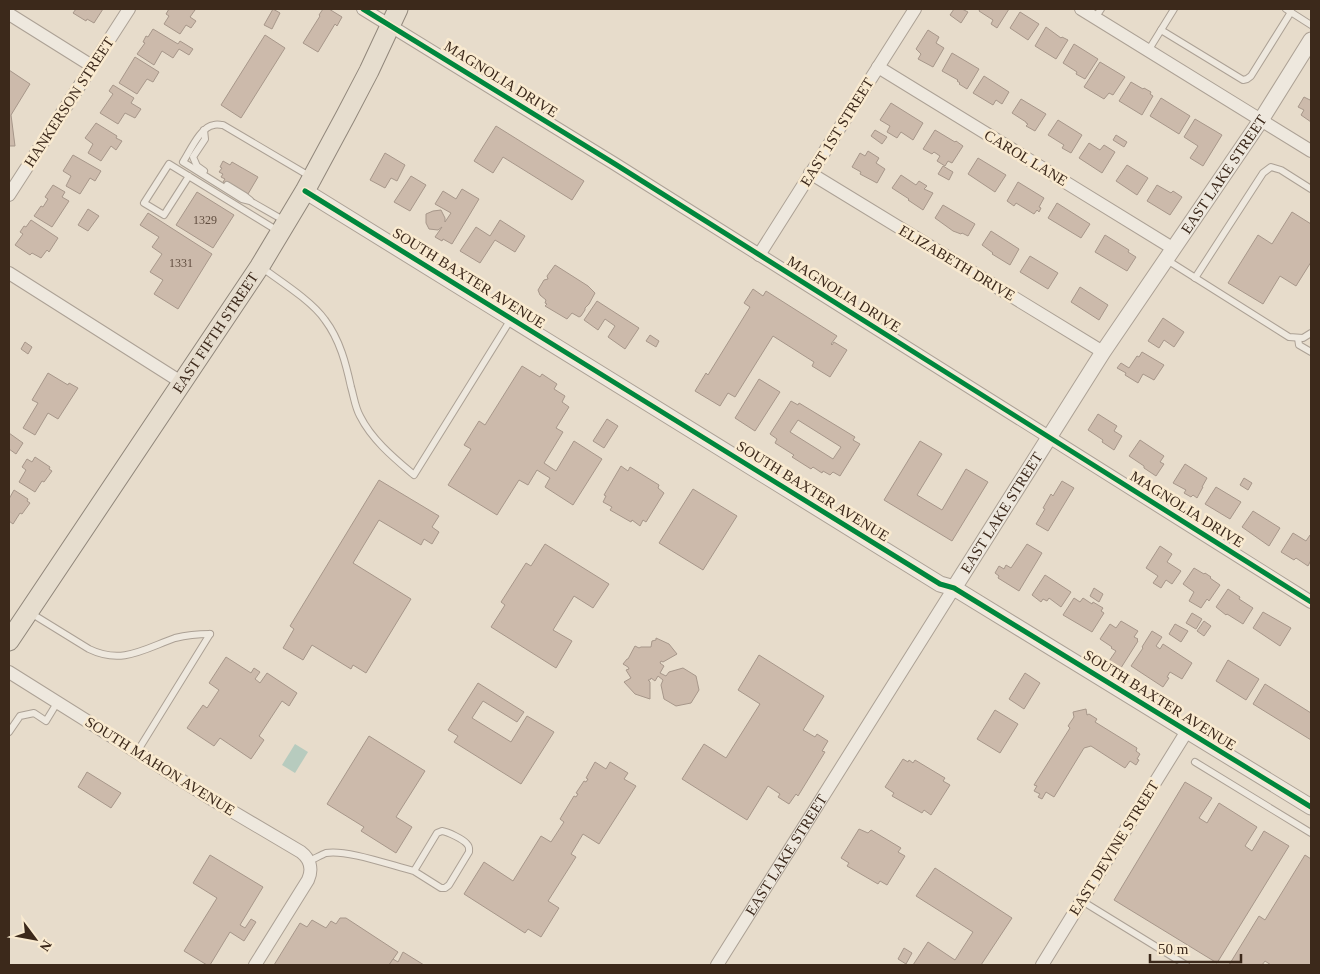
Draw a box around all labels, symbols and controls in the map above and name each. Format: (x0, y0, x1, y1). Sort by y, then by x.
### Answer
street label: HANKERSON STREET (21, 34, 117, 170)
street label: MAGNOLIA DRIVE (441, 38, 561, 120)
street label: EAST 1ST STREET (797, 75, 877, 189)
street label: EAST LAKE STREET (1178, 112, 1270, 237)
street label: CAROL LANE (982, 127, 1070, 189)
house number: 1329 (193, 213, 217, 227)
street label: ELIZABETH DRIVE (896, 222, 1018, 304)
street label: SOUTH BAXTER AVENUE (390, 224, 548, 332)
street label: MAGNOLIA DRIVE (784, 253, 904, 335)
house number: 1331 (169, 256, 193, 270)
street label: EAST FIFTH STREET (169, 269, 261, 396)
street label: SOUTH BAXTER AVENUE (734, 437, 892, 545)
street label: EAST LAKE STREET (957, 449, 1046, 576)
street label: MAGNOLIA DRIVE (1127, 468, 1247, 550)
street label: SOUTH BAXTER AVENUE (1081, 646, 1239, 754)
street label: SOUTH MAHON AVENUE (82, 713, 238, 819)
street label: EAST DEVINE STREET (1066, 778, 1162, 918)
street label: EAST LAKE STREET (742, 791, 830, 918)
north arrow (10, 914, 60, 964)
scale bar (1150, 932, 1241, 964)
text: N (37, 937, 55, 954)
text: 50 m (1158, 941, 1189, 957)

